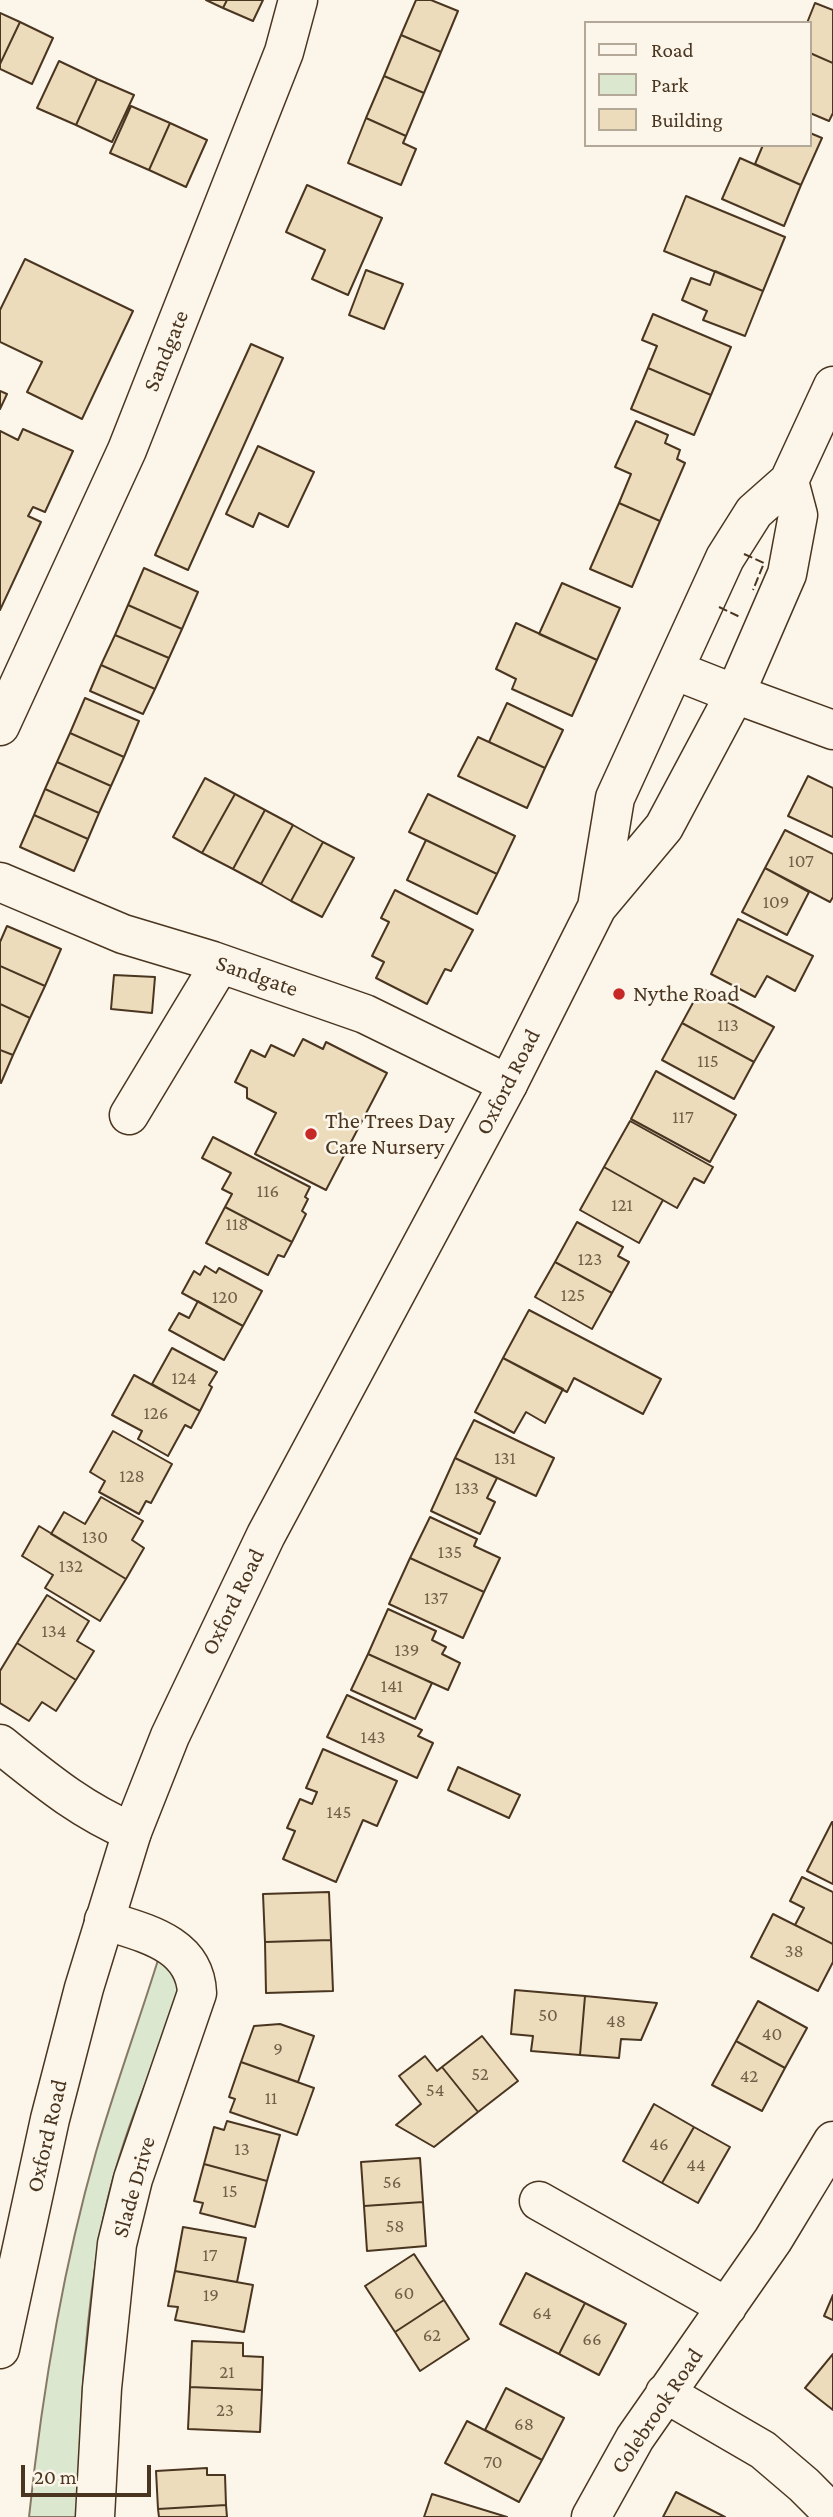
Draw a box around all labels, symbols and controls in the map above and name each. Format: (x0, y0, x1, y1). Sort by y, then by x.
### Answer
legend (584, 21, 812, 147)
text: Road (651, 38, 694, 62)
text: Park (651, 73, 688, 97)
text: Building (651, 108, 723, 132)
street label: Sandgate (137, 306, 195, 396)
house number: 107 (788, 850, 814, 872)
house number: 109 (763, 891, 789, 913)
street label: Sandgate (212, 949, 302, 1003)
place label: Nythe Road (633, 980, 740, 1008)
marker: Nythe Road (611, 986, 627, 1002)
house number: 113 (717, 1014, 739, 1036)
street label: Oxford Road (470, 1025, 546, 1139)
house number: 115 (697, 1050, 719, 1072)
house number: 117 (672, 1106, 694, 1128)
place label: The Trees Day Care Nursery (325, 1107, 454, 1161)
marker: The Trees Day Care Nursery (303, 1126, 319, 1142)
house number: 116 (257, 1180, 279, 1202)
house number: 121 (611, 1194, 633, 1216)
house number: 118 (226, 1213, 248, 1235)
house number: 123 (578, 1248, 602, 1270)
house number: 125 (561, 1284, 585, 1306)
house number: 120 (212, 1286, 238, 1308)
house number: 124 (171, 1367, 197, 1389)
house number: 126 (143, 1402, 169, 1424)
house number: 131 (494, 1447, 516, 1469)
house number: 128 (119, 1465, 145, 1487)
house number: 133 (455, 1477, 479, 1499)
house number: 130 (82, 1526, 108, 1548)
house number: 135 (438, 1541, 462, 1563)
street label: Oxford Road (195, 1544, 271, 1660)
house number: 132 (59, 1555, 83, 1577)
house number: 137 (424, 1587, 448, 1609)
house number: 134 (41, 1620, 67, 1642)
house number: 139 (395, 1639, 419, 1661)
house number: 141 (381, 1675, 403, 1697)
house number: 143 (361, 1726, 385, 1748)
house number: 145 (327, 1801, 351, 1823)
house number: 38 (784, 1940, 804, 1962)
house number: 50 (538, 2004, 558, 2026)
house number: 48 (606, 2010, 626, 2032)
house number: 40 (762, 2023, 782, 2045)
house number: 9 (273, 2038, 283, 2060)
house number: 52 (471, 2063, 489, 2085)
house number: 42 (740, 2065, 758, 2087)
street label: Oxford Road (21, 2077, 73, 2195)
house number: 54 (426, 2079, 444, 2101)
house number: 11 (265, 2087, 277, 2109)
street label: Slade Drive (106, 2133, 162, 2241)
house number: 46 (649, 2133, 669, 2155)
house number: 13 (234, 2138, 250, 2160)
house number: 44 (686, 2154, 706, 2176)
house number: 56 (383, 2171, 401, 2193)
house number: 15 (222, 2180, 238, 2202)
house number: 58 (385, 2215, 405, 2237)
house number: 17 (202, 2244, 218, 2266)
house number: 60 (394, 2282, 414, 2304)
house number: 19 (203, 2284, 219, 2306)
house number: 64 (532, 2302, 552, 2324)
house number: 62 (423, 2324, 441, 2346)
house number: 66 (582, 2328, 602, 2350)
street label: Colebrook Road (605, 2343, 709, 2479)
house number: 21 (219, 2361, 235, 2383)
house number: 23 (216, 2399, 234, 2421)
house number: 68 (514, 2413, 534, 2435)
scale bar (24, 2450, 154, 2494)
house number: 70 (483, 2451, 503, 2473)
text: 20 m (34, 2465, 77, 2489)

